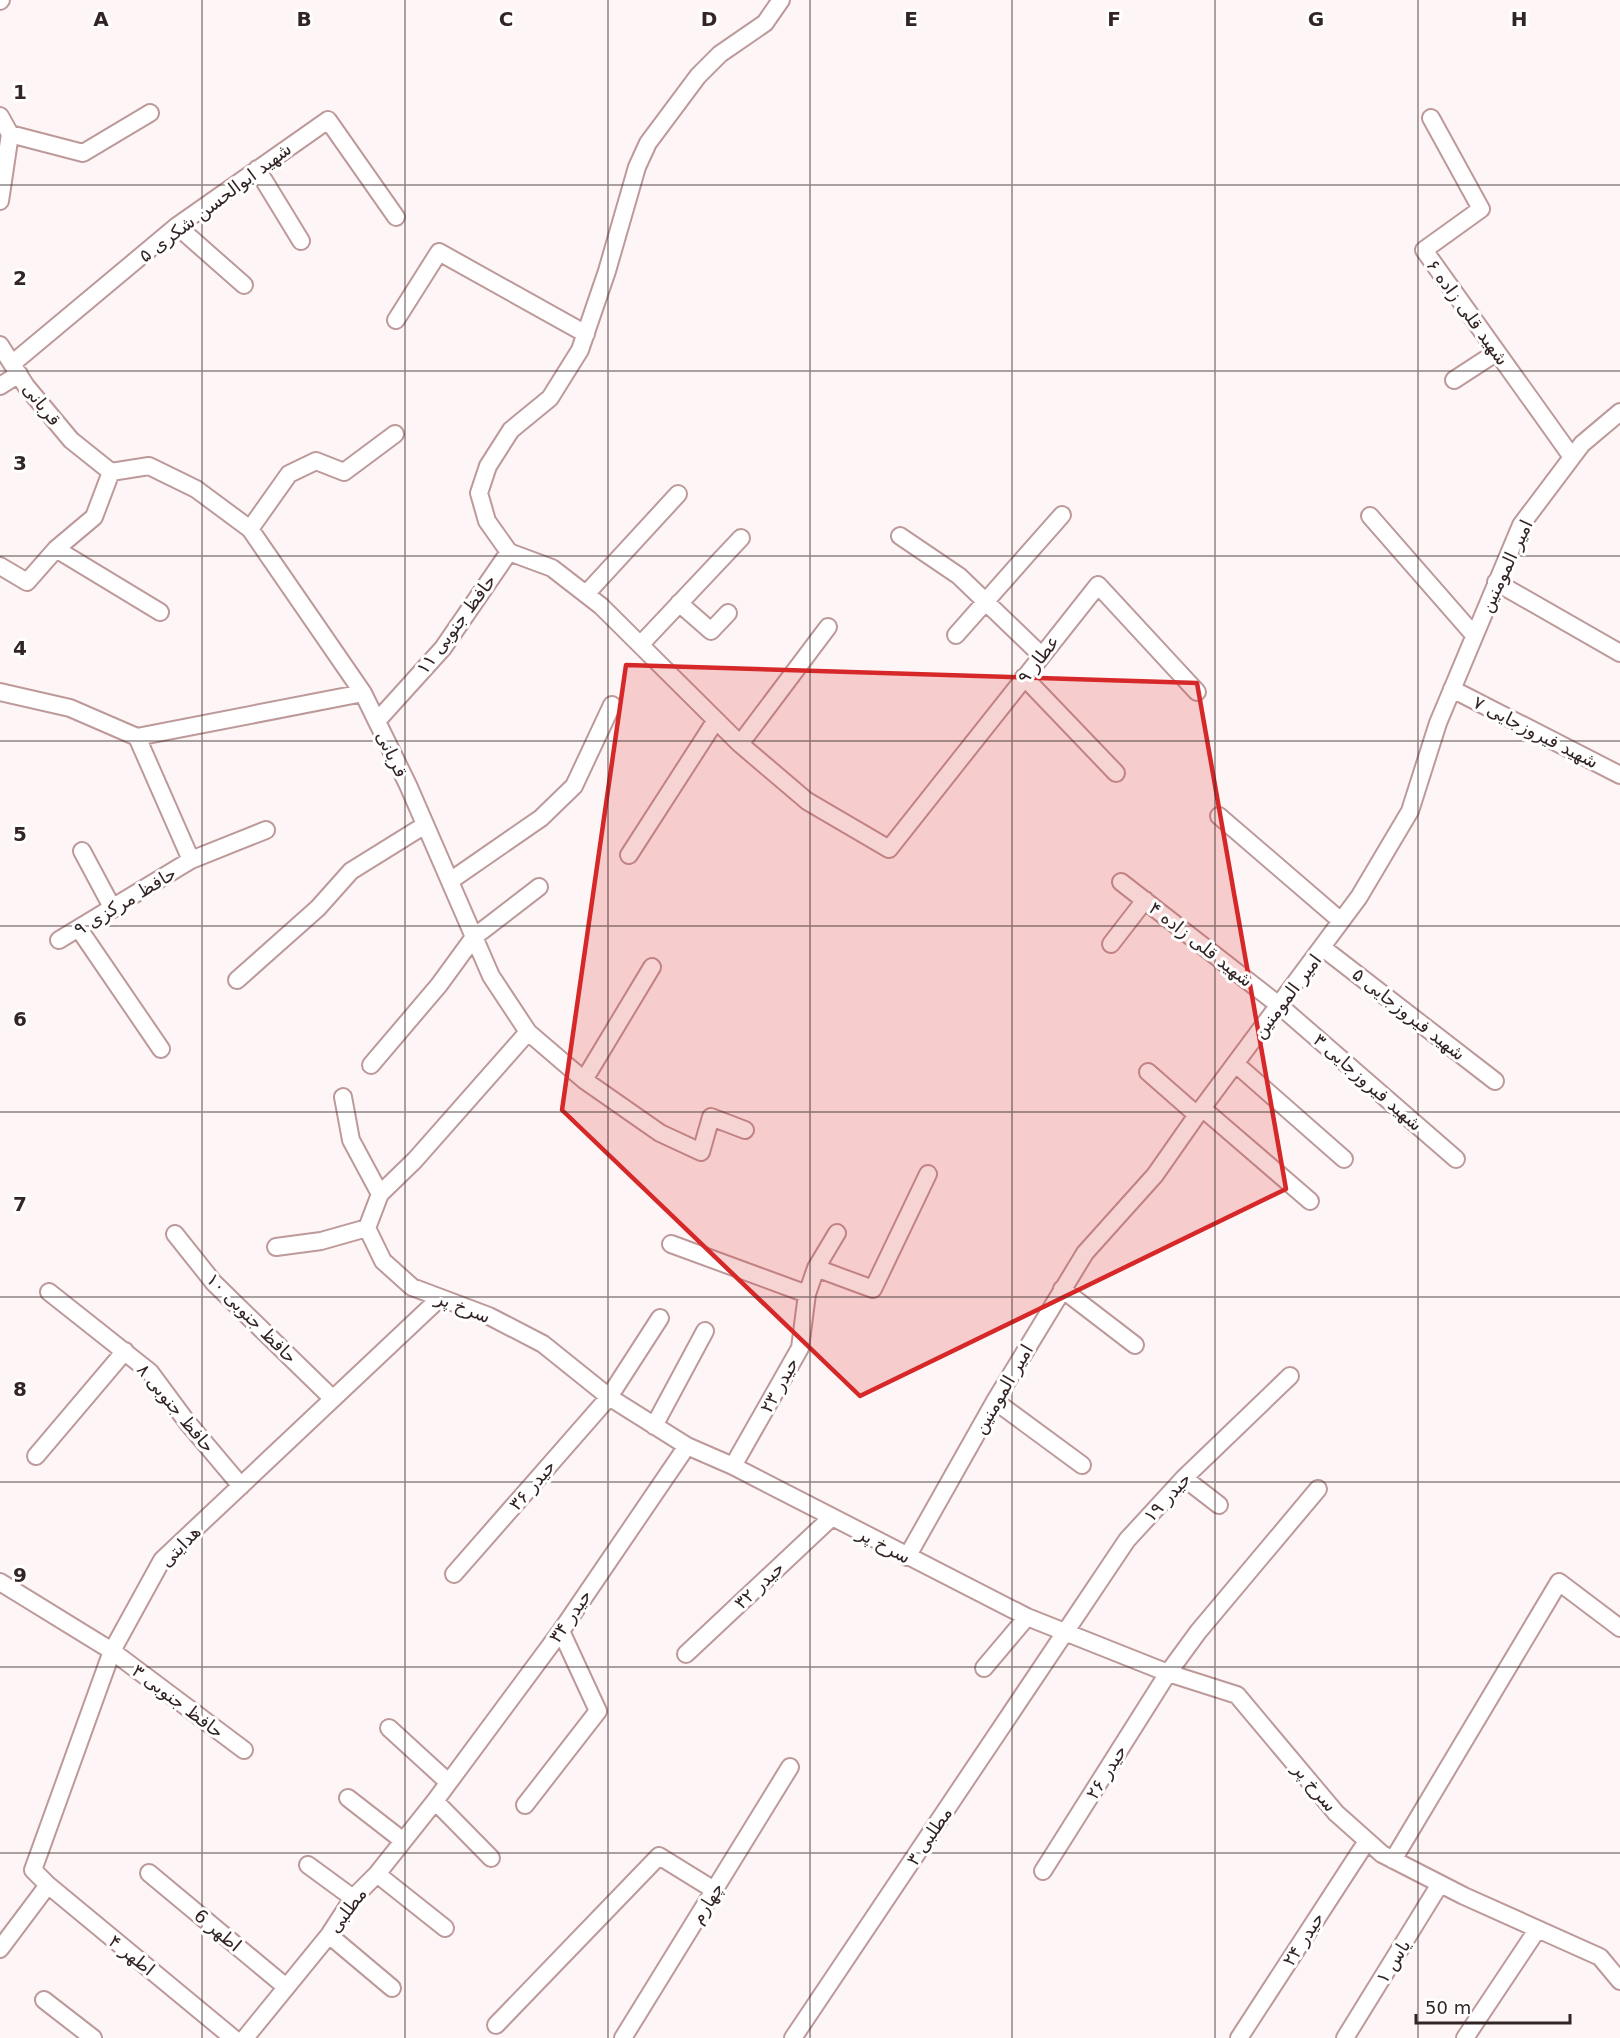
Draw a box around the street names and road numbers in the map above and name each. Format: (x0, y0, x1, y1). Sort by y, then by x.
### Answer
street label: شهید ابوالحسن شکری ۵ (135, 138, 296, 267)
street label: شهید قلی زاده ۶ (1422, 255, 1513, 370)
street label: قربانی (18, 378, 66, 430)
street label: امیر المومنین (1475, 516, 1538, 616)
street label: حافظ جنوبی ۱۱ (412, 570, 501, 678)
street label: عطار ۹ (1013, 631, 1063, 687)
street label: شهید فیروزجایی ۷ (1470, 691, 1602, 773)
street label: قربانی (371, 727, 412, 781)
street label: حافظ مرکزی ۹ (70, 862, 180, 941)
street label: شهید قلی زاده ۴ (1144, 897, 1257, 992)
street label: امیر المومنین (1248, 950, 1326, 1043)
street label: شهید فیروزجایی ۵ (1348, 963, 1470, 1065)
street label: شهید فیروزجایی ۳ (1309, 1029, 1427, 1136)
street label: حافظ جنوبی ۱۰ (202, 1269, 301, 1368)
street label: سرخ پر (431, 1287, 494, 1328)
street label: امیر المومنین (969, 1340, 1038, 1438)
street label: حیدر ۲۳ (755, 1354, 803, 1416)
street label: حافظ جنوبی ۸ (132, 1359, 219, 1457)
street label: حیدر ۳۶ (504, 1456, 560, 1514)
street label: حیدر ۱۹ (1139, 1468, 1195, 1526)
street label: هدایتی (155, 1521, 205, 1571)
street label: سرخ پر (852, 1522, 914, 1569)
street label: حیدر ۳۲ (730, 1557, 788, 1613)
street label: حیدر ۳۴ (544, 1585, 596, 1647)
street label: حافظ جنوبی ۳ (127, 1660, 228, 1743)
street label: حیدر ۲۶ (1081, 1741, 1131, 1803)
street label: سرخ پر (1287, 1758, 1341, 1816)
street label: مطلبی ۳ (902, 1803, 956, 1869)
street label: چهارم (686, 1878, 729, 1928)
street label: مطلبی (323, 1883, 371, 1937)
street label: اطهر 6 (190, 1904, 246, 1956)
street label: حیدر ۲۴ (1278, 1908, 1328, 1970)
street label: اطهر ۴ (104, 1930, 159, 1981)
street label: یاس ۱ (1371, 1935, 1415, 1987)

